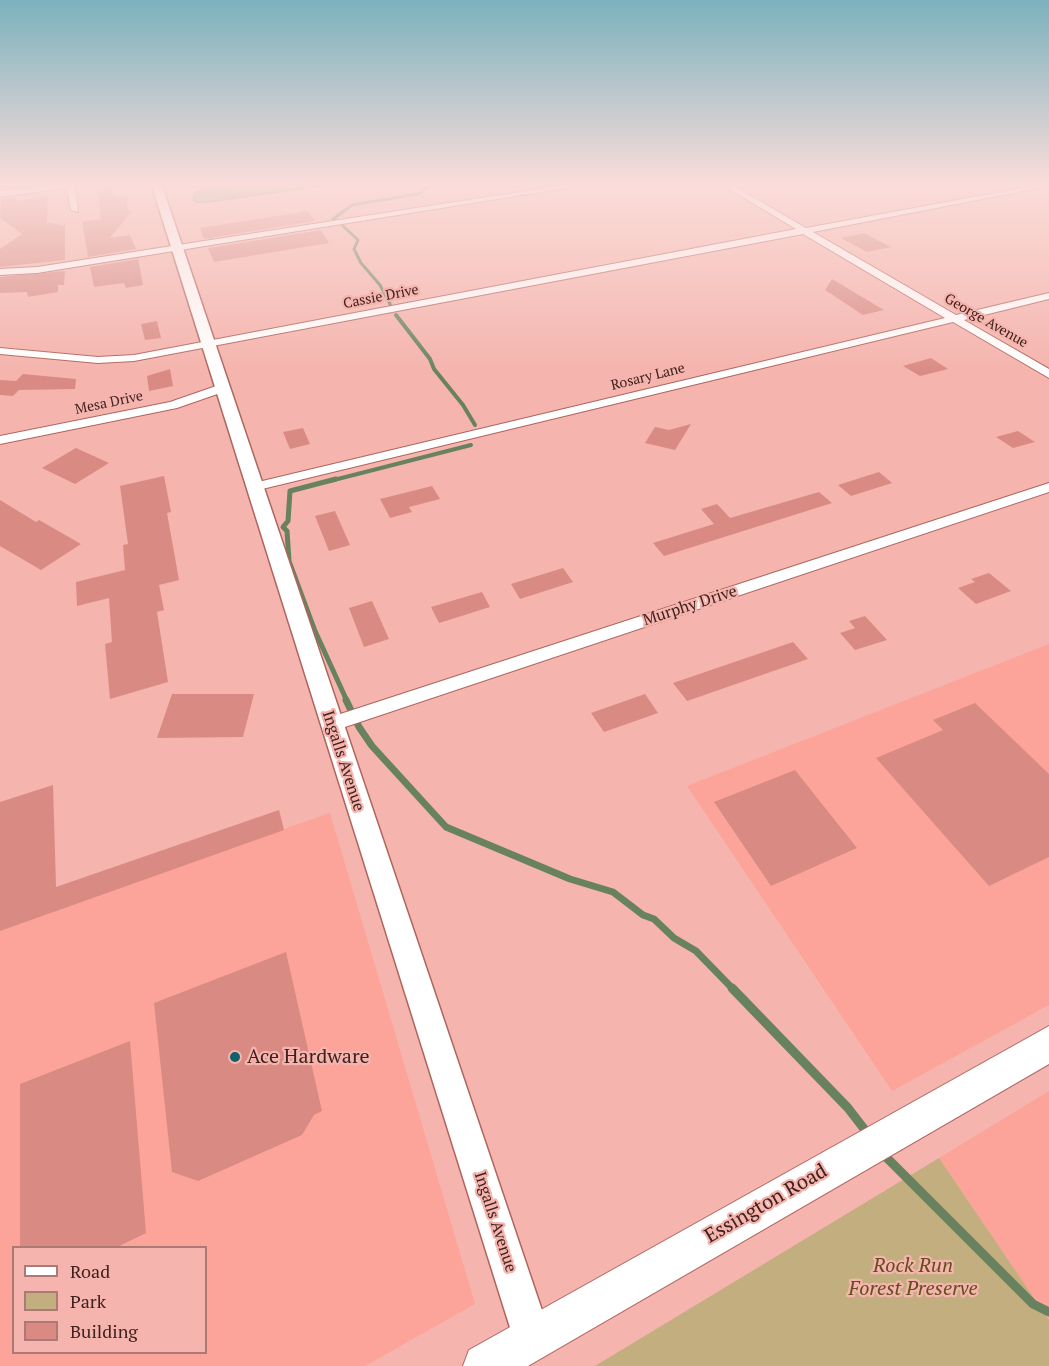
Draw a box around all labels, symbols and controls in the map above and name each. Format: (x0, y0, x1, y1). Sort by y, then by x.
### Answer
street label: Cassie Drive (342, 281, 420, 313)
street label: George Avenue (941, 290, 1031, 352)
street label: Rosary Lane (609, 360, 687, 394)
street label: Mesa Drive (73, 388, 145, 418)
street label: Murphy Drive (641, 582, 739, 630)
street label: Ingalls Avenue (318, 708, 368, 814)
place label: Ace Hardware (247, 1045, 370, 1069)
marker: Ace Hardware (228, 1050, 242, 1064)
street label: Essington Road (701, 1159, 831, 1249)
street label: Ingalls Avenue (470, 1169, 520, 1275)
legend (12, 1246, 207, 1354)
park label: Rock Run Forest Preserve (848, 1254, 978, 1301)
text: Road (70, 1259, 110, 1283)
text: Park (70, 1289, 106, 1313)
text: Building (70, 1319, 138, 1343)

